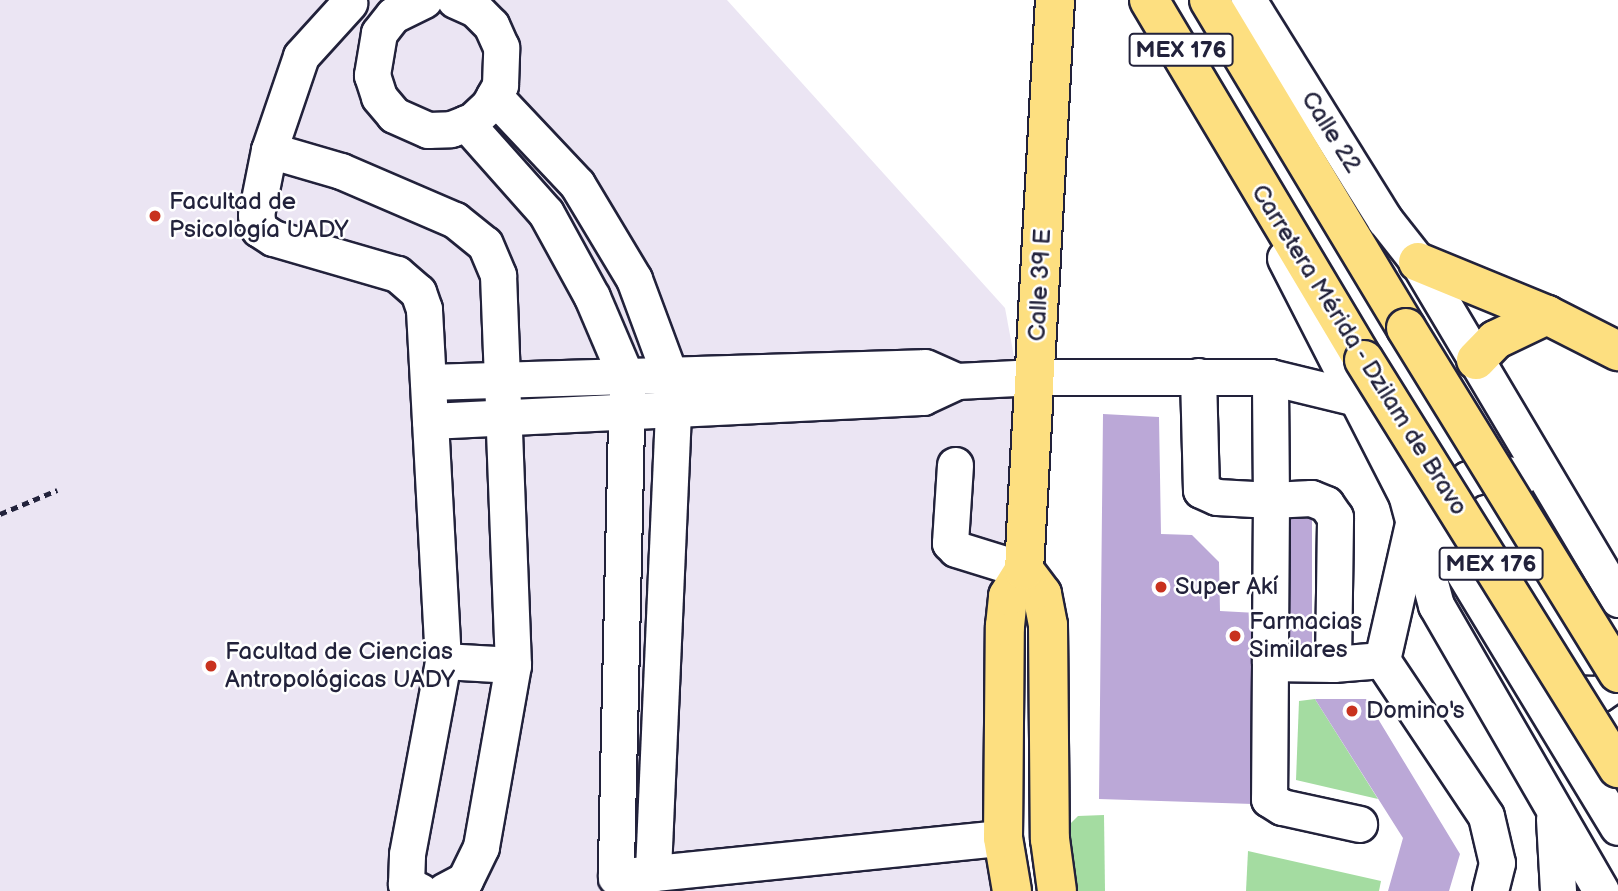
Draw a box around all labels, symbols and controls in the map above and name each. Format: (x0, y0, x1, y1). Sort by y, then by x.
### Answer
road number: MEX 176 (1128, 31, 1234, 70)
street label: Calle 22 (1295, 86, 1367, 178)
street label: Carretera Mérida - Dzilam de Bravo (1244, 179, 1474, 521)
place label: Facultad de Psicología UADY (169, 188, 349, 244)
marker: Facultad de Psicología UADY (147, 208, 163, 224)
street label: Calle 39 E (1023, 228, 1057, 342)
road number: MEX 176 (1438, 544, 1544, 584)
place label: Super Akí (1175, 573, 1278, 601)
marker: Super Akí (1153, 579, 1169, 595)
place label: Farmacias Similares (1249, 608, 1362, 664)
marker: Farmacias Similares (1227, 628, 1243, 644)
place label: Facultad de Ciencias Antropológicas UADY (225, 638, 455, 694)
marker: Facultad de Ciencias Antropológicas UADY (203, 658, 219, 674)
place label: Domino's (1366, 697, 1465, 725)
marker: Domino's (1344, 703, 1360, 719)

